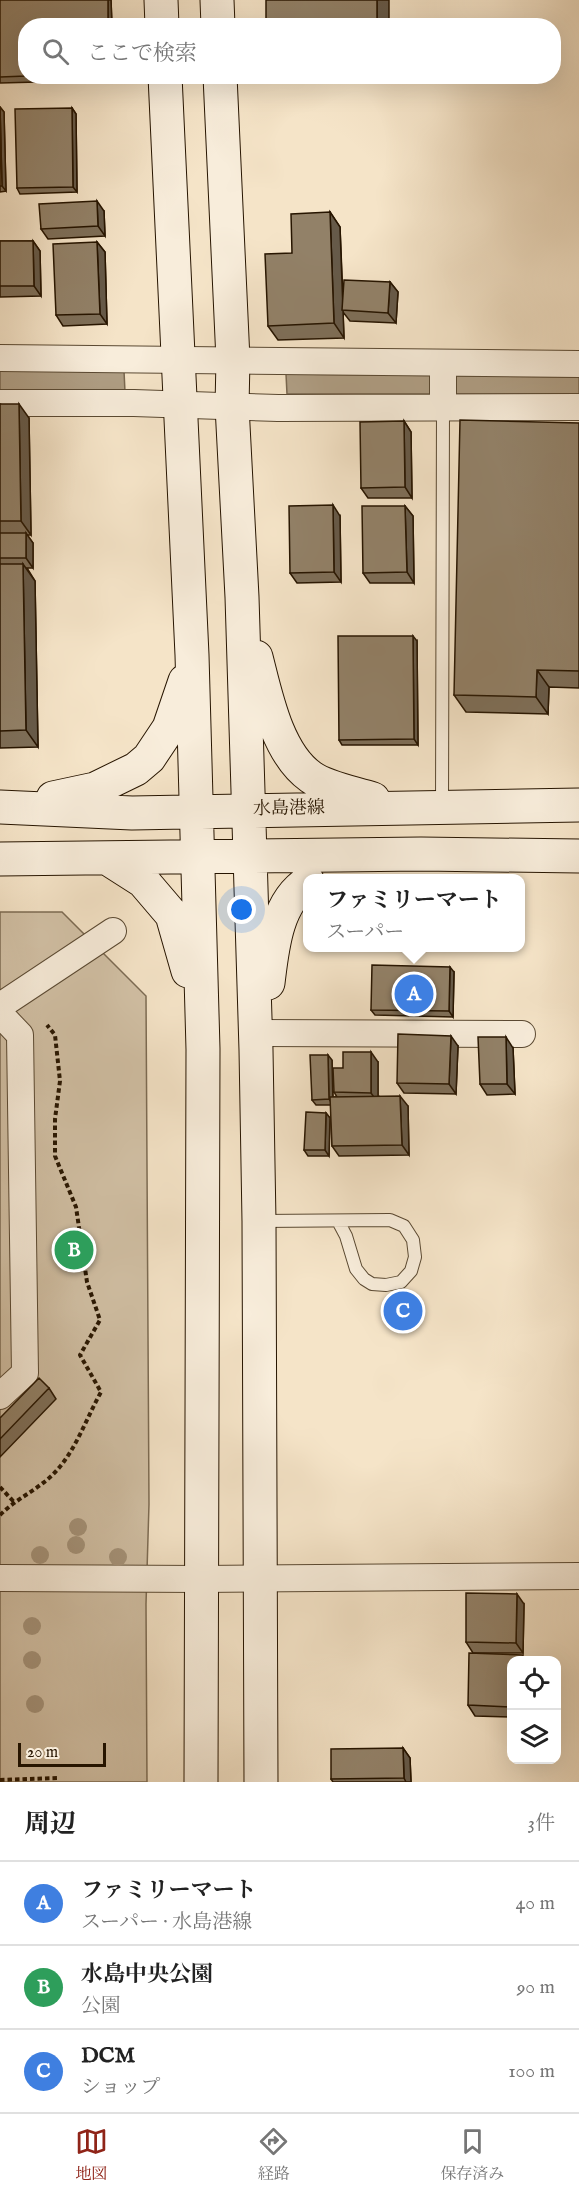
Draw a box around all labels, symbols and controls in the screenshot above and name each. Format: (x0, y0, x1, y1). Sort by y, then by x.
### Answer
search box (18, 18, 561, 84)
icon: search (39, 35, 72, 68)
text: ここで検索 (87, 40, 197, 68)
street label: 水島港線 (253, 797, 325, 821)
popup (303, 874, 525, 952)
text: ファミリーマート (326, 887, 502, 915)
your location (227, 895, 256, 924)
text: スーパー (326, 920, 404, 945)
pin: A (394, 972, 434, 1016)
pin: B (54, 1228, 94, 1272)
pin: C (384, 1288, 422, 1334)
map controls (507, 1656, 561, 1764)
button: locate (507, 1656, 561, 1710)
button: layers (507, 1710, 561, 1764)
scale bar (18, 1740, 106, 1768)
text: 20 m (27, 1743, 58, 1763)
text: 周辺 (24, 1808, 76, 1841)
text: 3件 (528, 1811, 555, 1836)
text: ファミリーマート (81, 1877, 257, 1905)
text: A (37, 1891, 50, 1916)
text: 40 m (516, 1891, 555, 1916)
text: スーパー · 水島港線 (81, 1910, 252, 1935)
text: 水島中央公園 (81, 1961, 213, 1989)
text: B (37, 1975, 50, 2000)
text: 90 m (517, 1975, 555, 2000)
text: 公園 (81, 1994, 121, 2019)
text: DCM (81, 2042, 135, 2070)
text: C (36, 2059, 51, 2084)
text: 100 m (508, 2059, 555, 2084)
text: ショップ (81, 2075, 161, 2100)
tab: 地図 (75, 2125, 108, 2185)
tab: 経路 (257, 2125, 290, 2185)
tab: 保存済み (440, 2125, 504, 2185)

